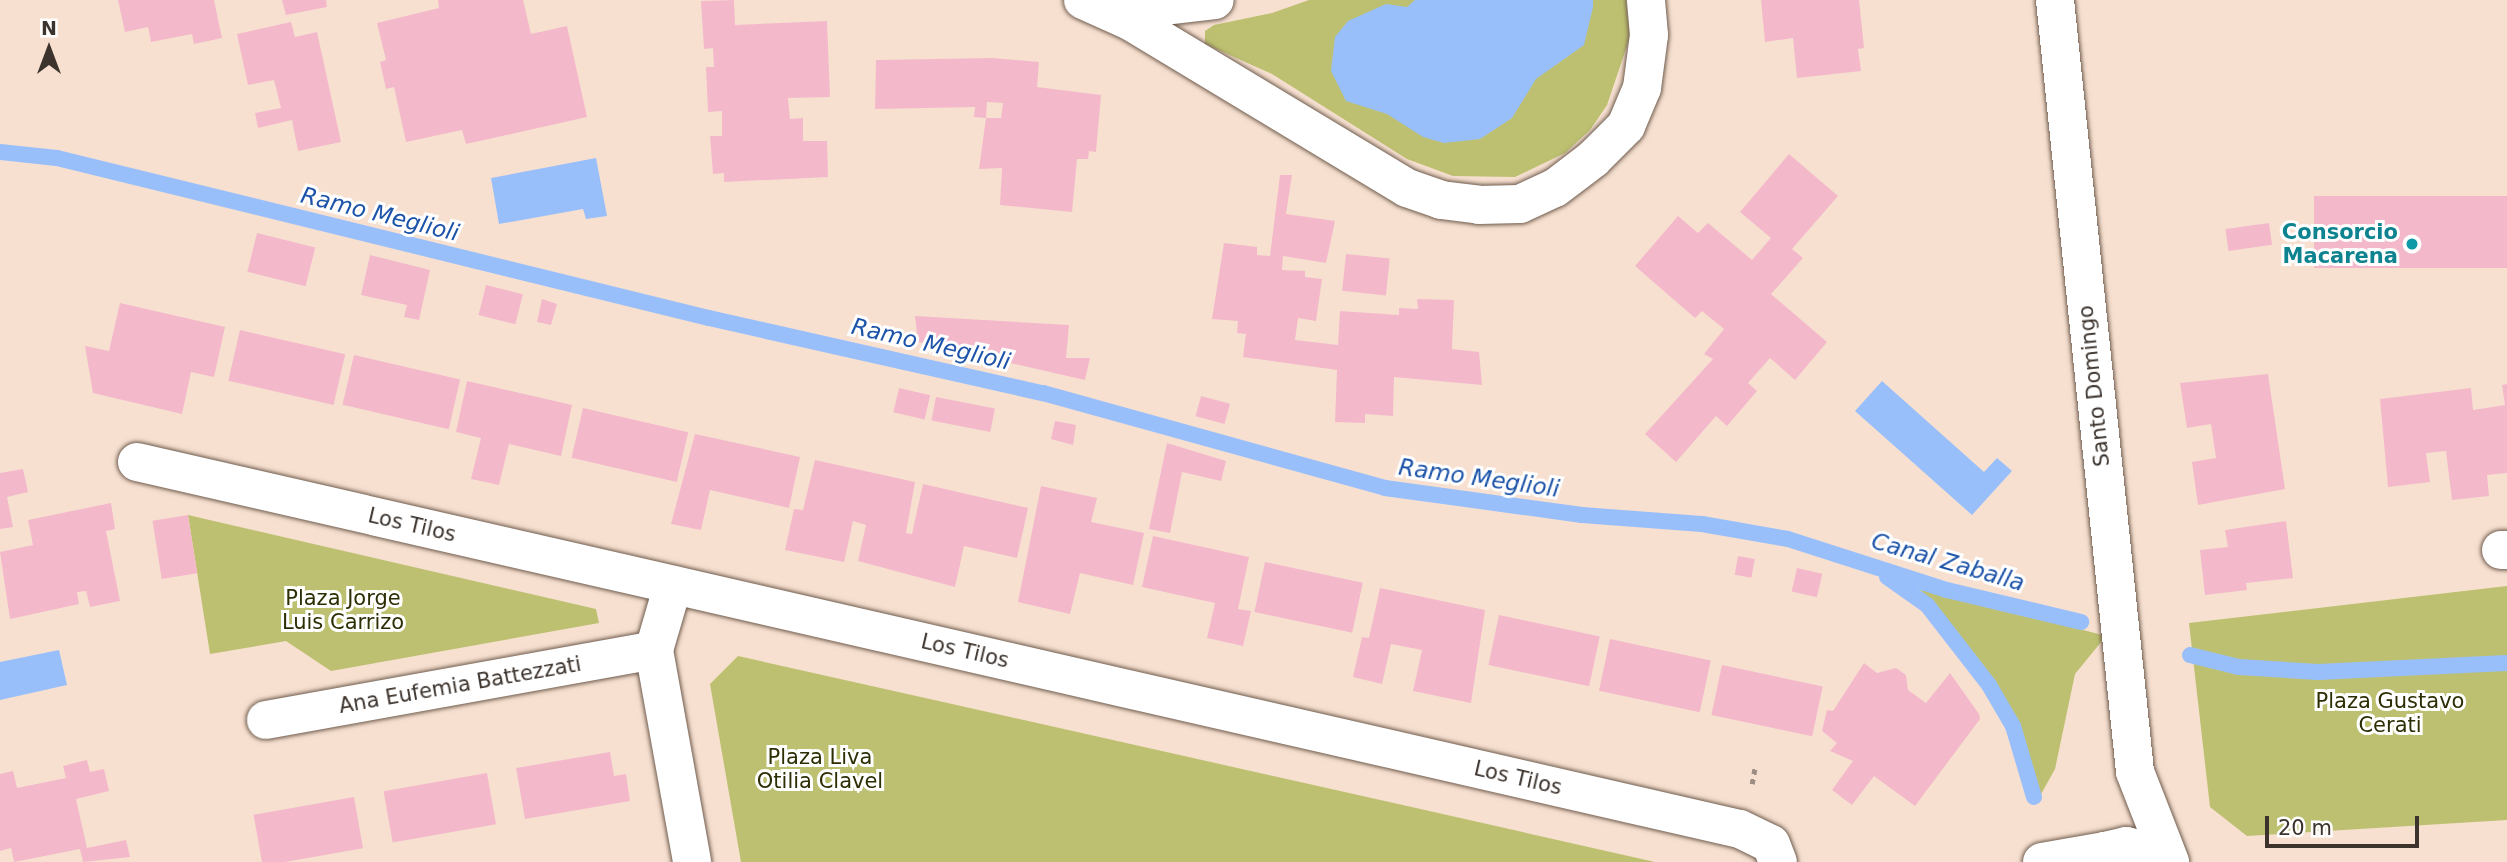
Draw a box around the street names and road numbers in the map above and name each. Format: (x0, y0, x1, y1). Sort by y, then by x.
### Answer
street label: Santo Domingo (2073, 304, 2115, 468)
street label: Los Tilos (366, 503, 458, 547)
street label: Los Tilos (919, 629, 1011, 673)
street label: Ana Eufemia Battezzati (337, 651, 583, 719)
street label: Los Tilos (1472, 756, 1564, 800)

